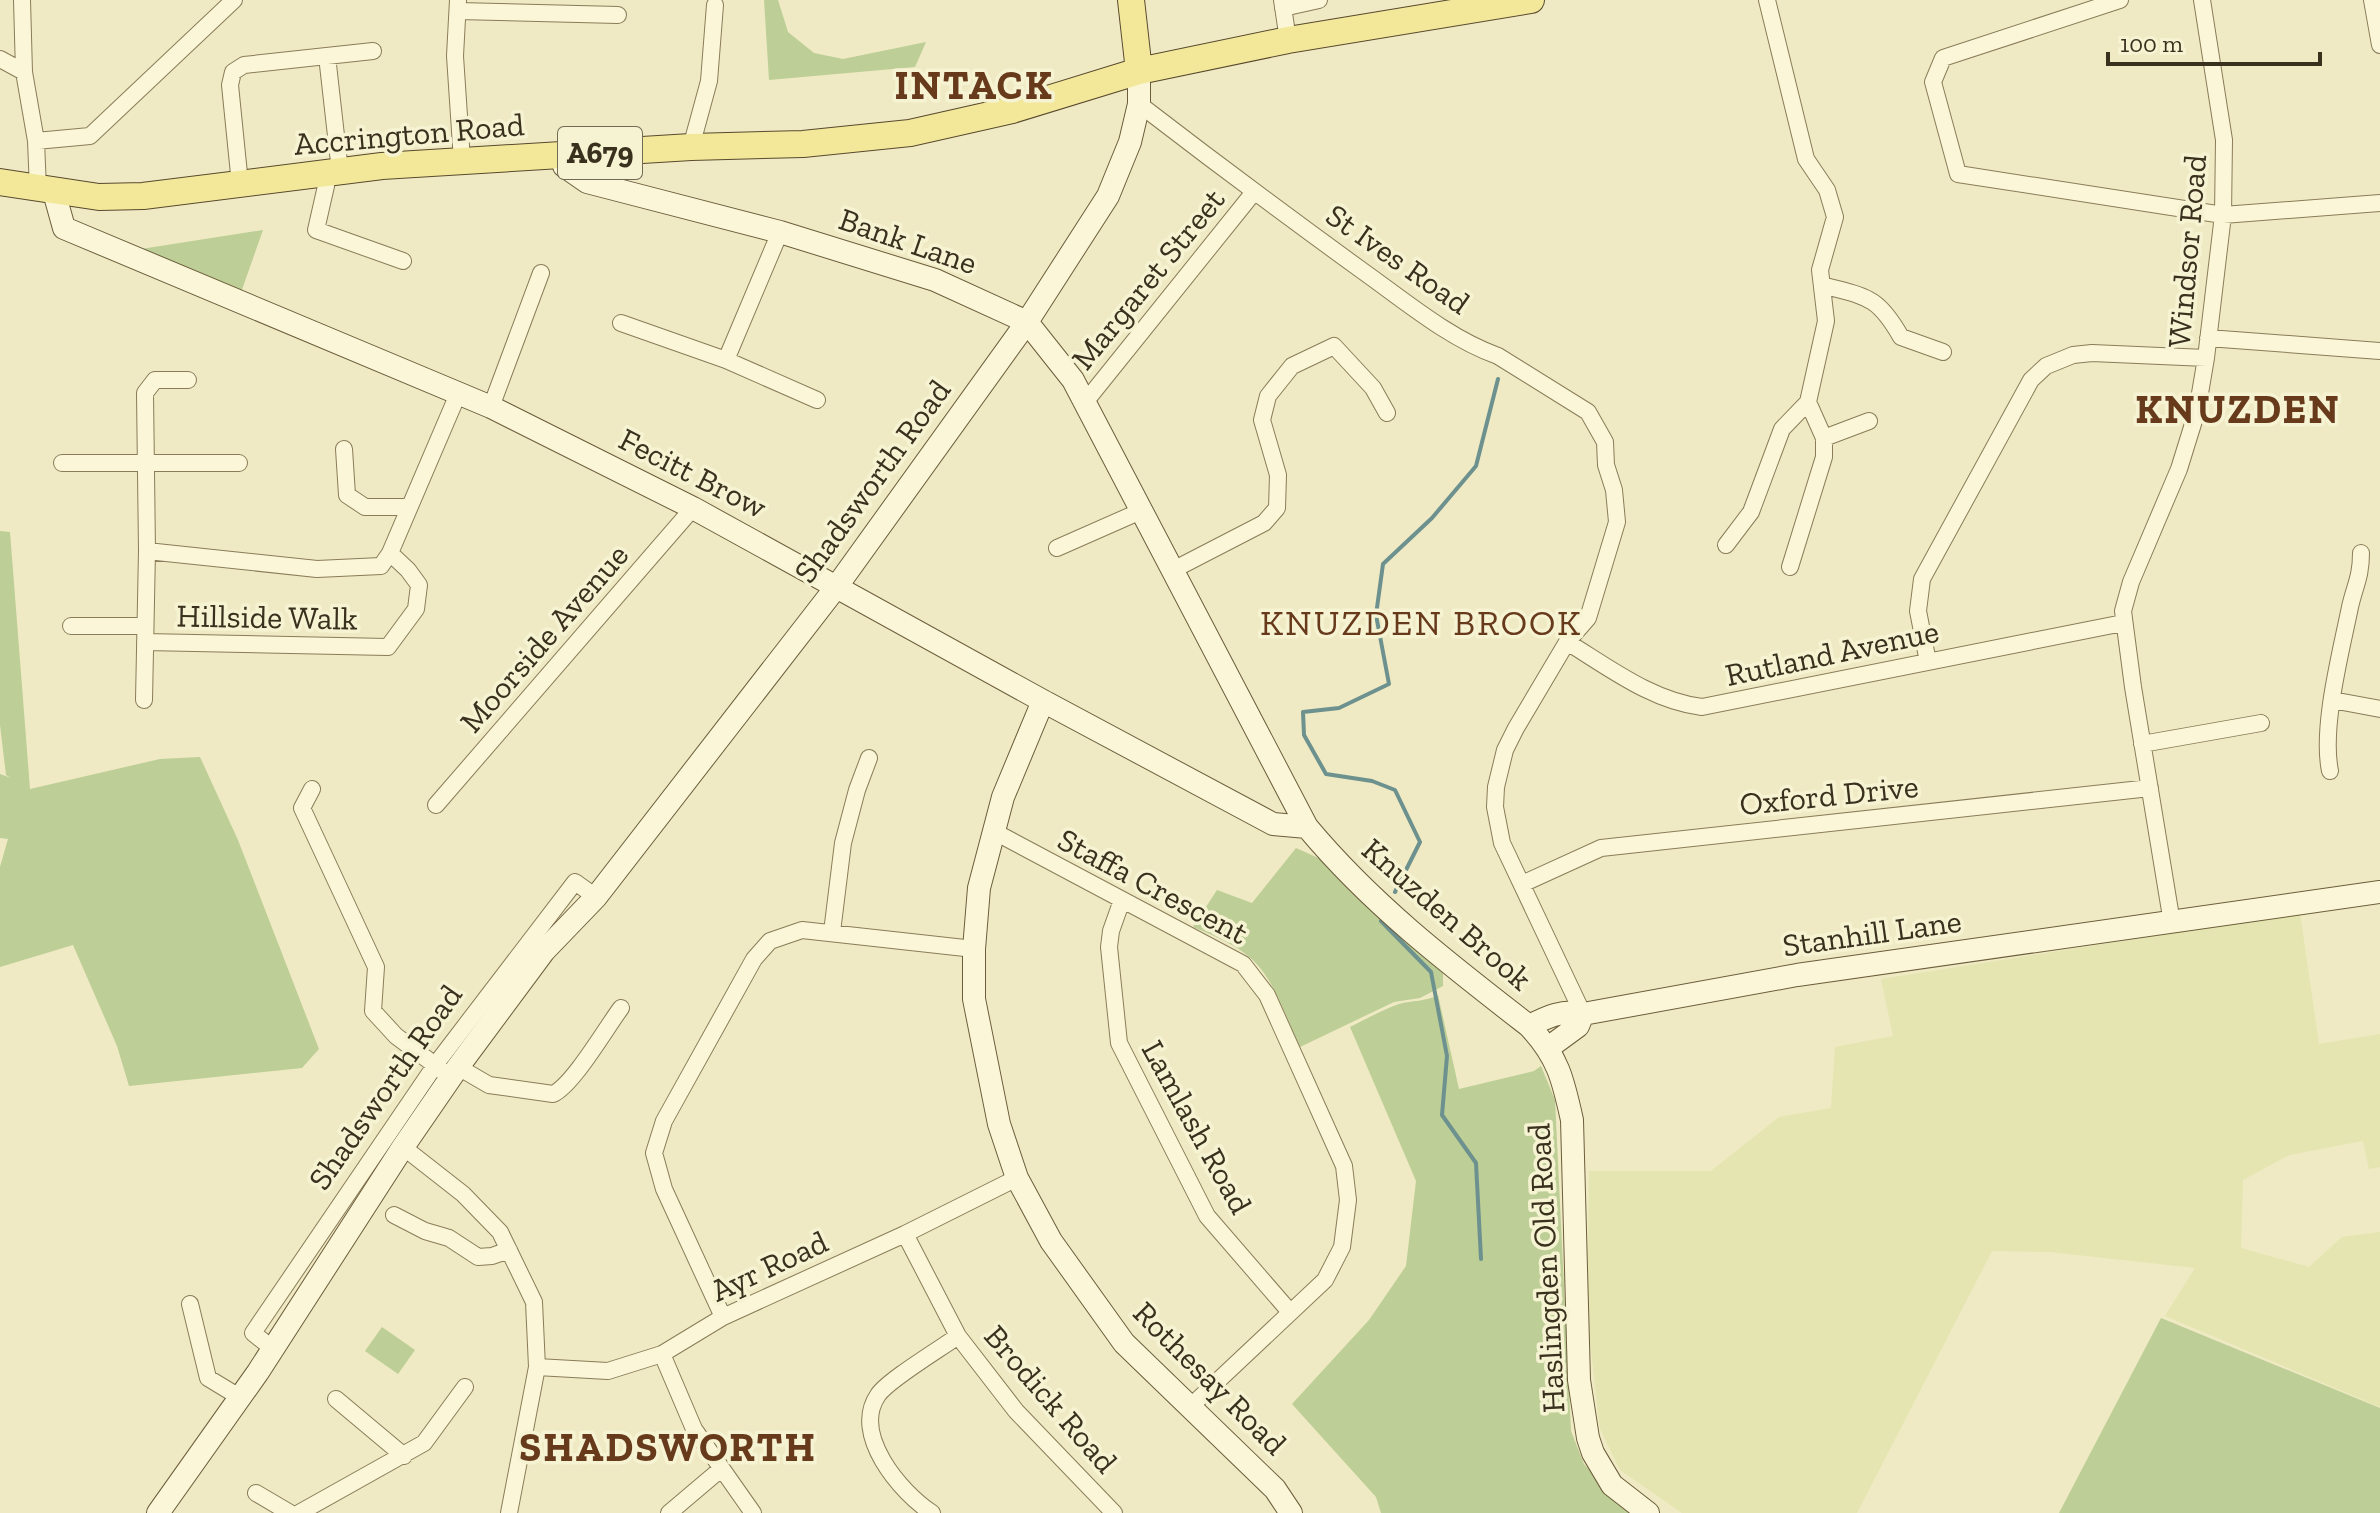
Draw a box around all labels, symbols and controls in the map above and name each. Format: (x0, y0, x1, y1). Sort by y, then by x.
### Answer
scale bar (2108, 16, 2320, 66)
text: 100 m (2120, 29, 2183, 58)
district label: INTACK (894, 61, 1054, 109)
street label: Accrington Road (292, 105, 526, 163)
road number: A679 (558, 127, 642, 179)
street label: Windsor Road (2160, 152, 2214, 349)
street label: Margaret Street (1063, 181, 1233, 377)
street label: St Ives Road (1319, 196, 1477, 322)
street label: Bank Lane (834, 200, 982, 282)
street label: Shadsworth Road (786, 372, 959, 590)
district label: KNUZDEN (2135, 385, 2341, 433)
street label: Fecitt Brow (613, 420, 774, 527)
street label: Moorside Avenue (452, 536, 636, 740)
street label: Hillside Walk (176, 596, 358, 638)
district label: KNUZDEN BROOK (1260, 601, 1582, 644)
street label: Rutland Avenue (1722, 612, 1942, 694)
street label: Oxford Drive (1738, 767, 1920, 823)
street label: Staffa Crescent (1051, 820, 1255, 952)
street label: Knuzden Brook (1354, 830, 1540, 998)
street label: Stanhill Lane (1780, 902, 1964, 964)
street label: Shadsworth Road (300, 977, 470, 1197)
street label: Lamlash Road (1134, 1034, 1260, 1221)
street label: Haslingden Old Road (1519, 1122, 1573, 1414)
street label: Ayr Road (704, 1222, 834, 1310)
street label: Rothesay Road (1125, 1293, 1295, 1463)
street label: Brodick Road (977, 1317, 1126, 1481)
district label: SHADSWORTH (519, 1423, 817, 1471)

